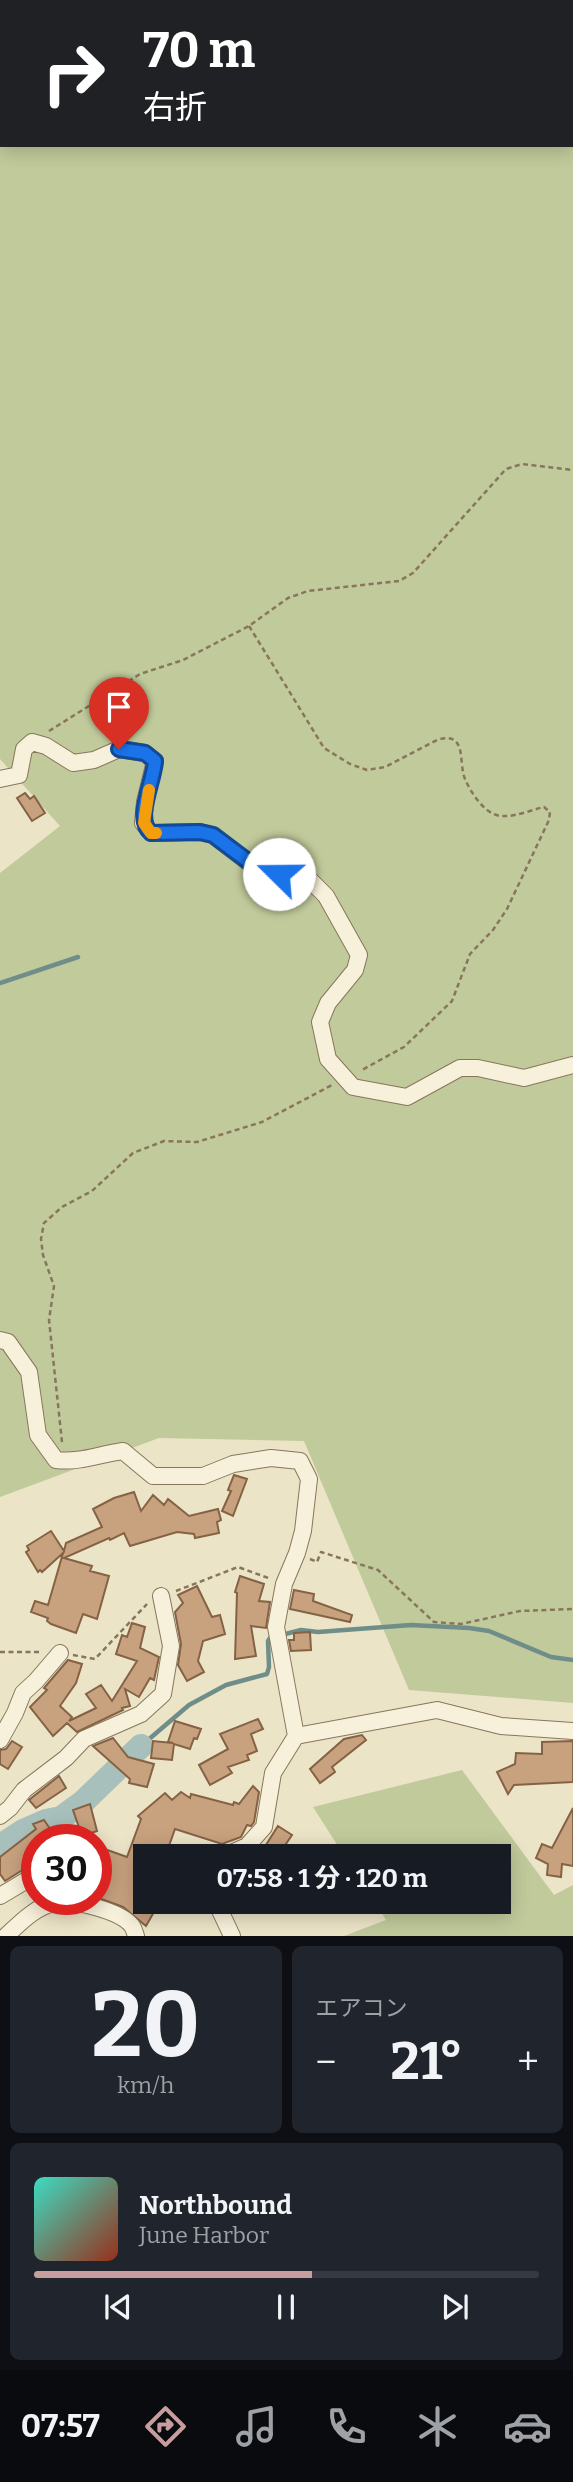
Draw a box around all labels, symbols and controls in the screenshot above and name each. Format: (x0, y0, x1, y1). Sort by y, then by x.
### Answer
text: 70 m (143, 21, 255, 80)
icon: right (28, 28, 119, 119)
text: 右折 (143, 88, 207, 126)
pin (89, 677, 149, 749)
icon: arrive (100, 688, 138, 726)
position arrow (242, 837, 316, 911)
speed limit sign: 30 (21, 1824, 112, 1915)
text: 07:58 · 1 分 · 120 m (216, 1863, 428, 1894)
text: 20 (91, 1971, 200, 2080)
text: エアコン (316, 1994, 408, 2022)
text: 21° (391, 2030, 463, 2093)
text: − (316, 2039, 336, 2085)
text: + (517, 2039, 539, 2085)
text: km/h (117, 2071, 174, 2099)
text: Northbound (139, 2190, 292, 2221)
text: June Harbor (139, 2221, 269, 2249)
icon: previous (99, 2288, 137, 2326)
icon: pause (267, 2288, 305, 2326)
icon: next (436, 2288, 474, 2326)
icon: directions (141, 2402, 190, 2451)
icon: music (232, 2402, 281, 2451)
icon: phone (322, 2402, 371, 2451)
icon: climate (413, 2402, 462, 2451)
icon: car (503, 2402, 552, 2451)
text: 07:57 (21, 2407, 100, 2445)

